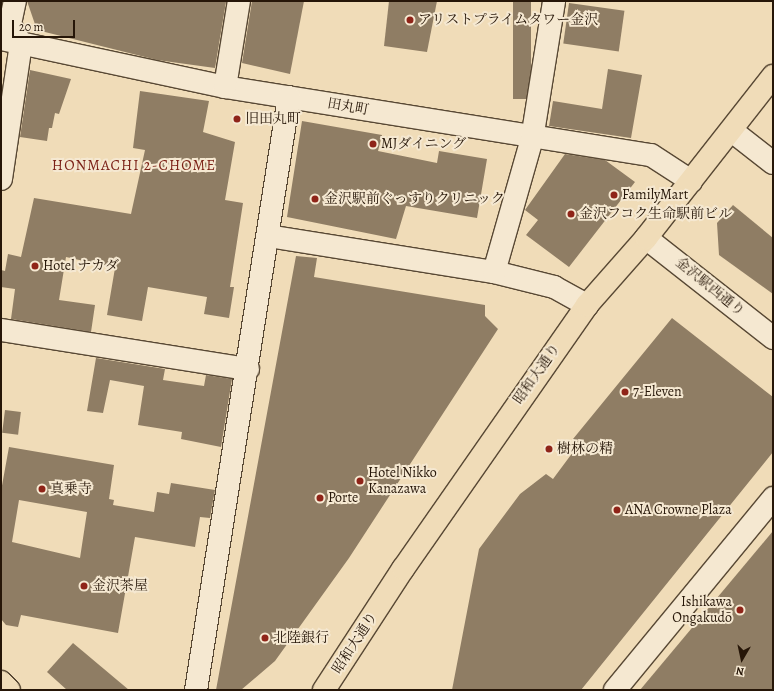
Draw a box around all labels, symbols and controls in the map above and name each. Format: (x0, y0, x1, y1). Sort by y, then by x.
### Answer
scale bar (14, 12, 77, 38)
place label: アリストプライムタワー金沢 (418, 12, 600, 28)
marker: アリストプライムタワー金沢 (405, 15, 415, 25)
text: 20 m (19, 19, 43, 35)
street label: 田丸町 (326, 95, 370, 119)
place label: 旧田丸町 (245, 111, 301, 127)
marker: 旧田丸町 (232, 114, 242, 124)
place label: MJダイニング (381, 136, 467, 152)
marker: MJダイニング (368, 139, 378, 149)
district label: HONMACHI 2-CHOME (52, 157, 216, 175)
place label: FamilyMart (622, 187, 688, 203)
marker: FamilyMart (609, 190, 619, 200)
place label: 金沢駅前ぐっすりクリニック (324, 191, 506, 207)
marker: 金沢駅前ぐっすりクリニック (309, 193, 321, 205)
place label: 金沢フコク生命駅前ビル (579, 206, 733, 222)
marker: 金沢フコク生命駅前ビル (566, 209, 576, 219)
street label: 金沢駅西通り (672, 254, 748, 320)
place label: Hotel ナカダ (43, 258, 119, 274)
marker: Hotel ナカダ (30, 261, 40, 271)
street label: 昭和大通り (510, 341, 564, 407)
place label: 7-Eleven (633, 384, 682, 400)
marker: 7-Eleven (620, 387, 630, 397)
place label: 樹林の精 (557, 441, 613, 457)
marker: 樹林の精 (544, 444, 554, 454)
place label: Hotel Nikko Kanazawa (368, 465, 437, 498)
marker: Hotel Nikko Kanazawa (355, 476, 365, 486)
place label: 真乗寺 (50, 481, 92, 497)
marker: 真乗寺 (37, 484, 47, 494)
place label: Porte (328, 490, 358, 506)
marker: Porte (315, 493, 325, 503)
place label: ANA Crowne Plaza (625, 502, 732, 518)
marker: ANA Crowne Plaza (612, 505, 622, 515)
place label: 金沢茶屋 (92, 578, 148, 594)
marker: 金沢茶屋 (79, 581, 89, 591)
place label: Ishikawa Ongakudō (672, 594, 732, 626)
marker: Ishikawa Ongakudō (735, 605, 745, 615)
street label: 昭和大通り (329, 609, 381, 677)
place label: 北陸銀行 (273, 630, 329, 646)
marker: 北陸銀行 (260, 633, 270, 643)
north arrow (722, 639, 762, 679)
text: N (735, 663, 745, 679)

